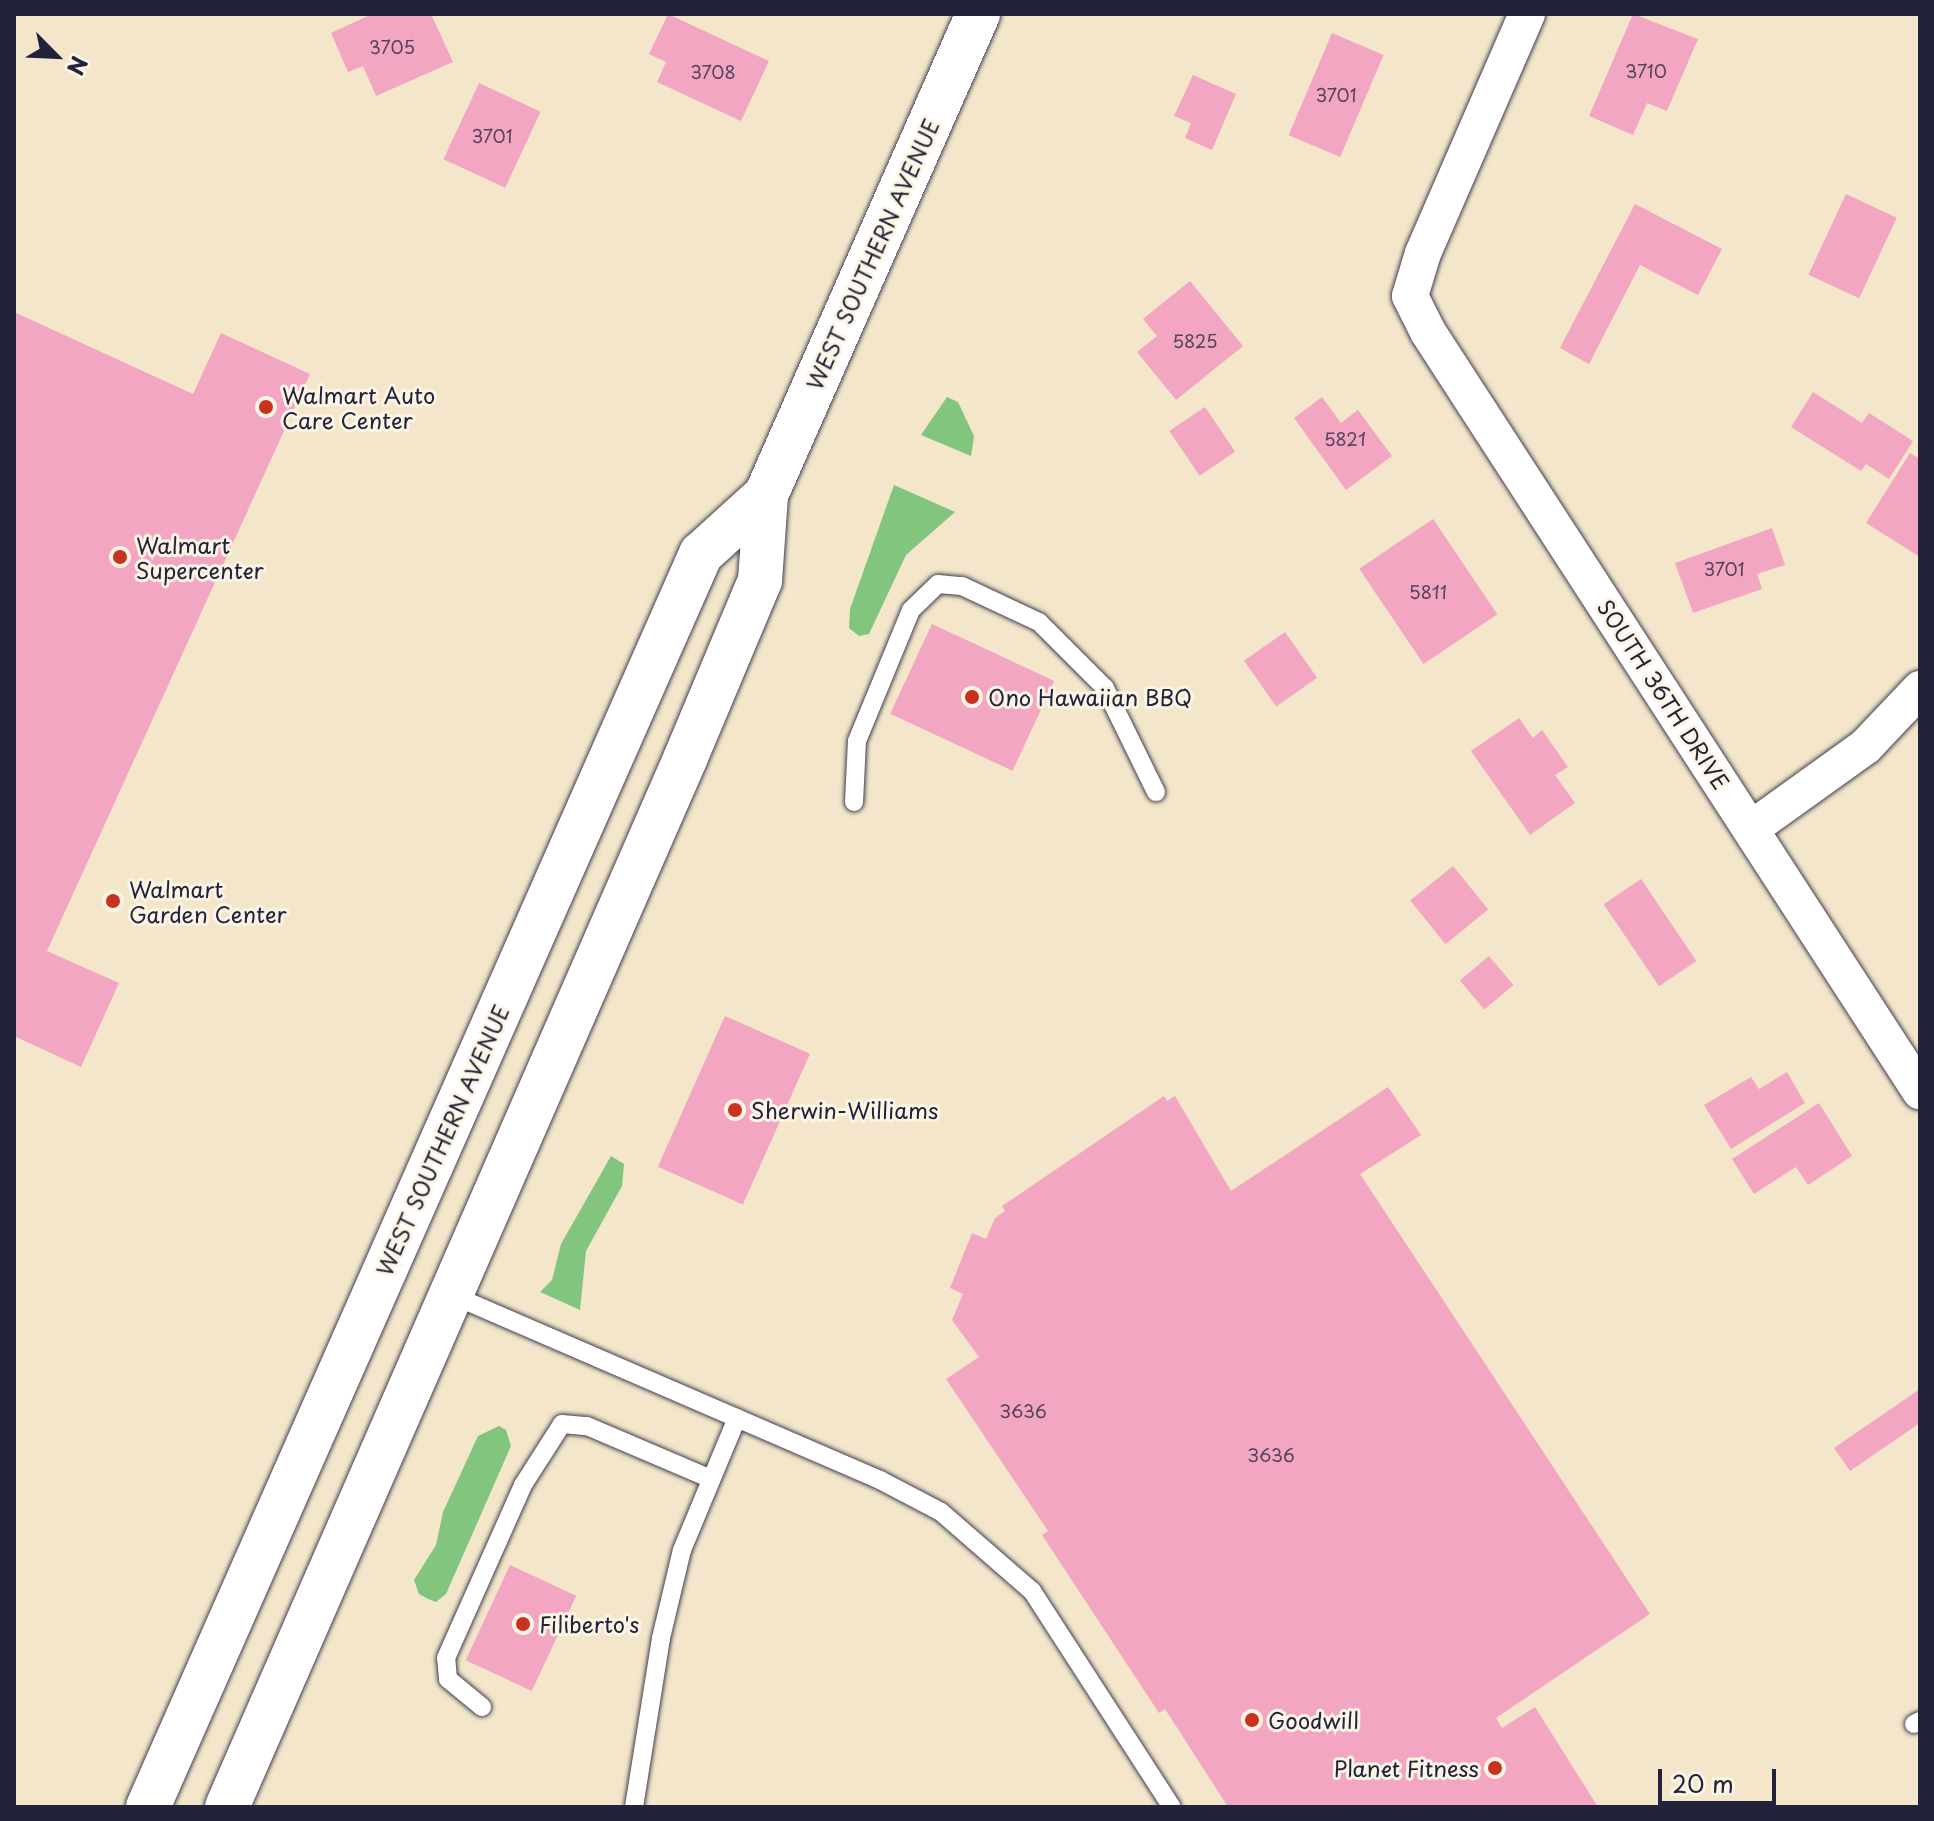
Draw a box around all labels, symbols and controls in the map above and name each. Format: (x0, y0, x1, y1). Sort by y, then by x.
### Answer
north arrow (16, 16, 96, 96)
house number: 3705 (369, 36, 415, 58)
text: N (60, 51, 97, 81)
house number: 3710 (1625, 60, 1667, 82)
house number: 3708 (690, 61, 736, 83)
house number: 3701 (1315, 84, 1357, 106)
street label: WEST SOUTHERN AVENUE (800, 113, 944, 395)
house number: 3701 (471, 125, 513, 147)
house number: 5825 (1172, 330, 1218, 352)
place label: Walmart Auto Care Center (282, 381, 435, 432)
marker: Walmart Auto Care Center (257, 398, 275, 416)
house number: 5821 (1324, 428, 1366, 450)
place label: Walmart Supercenter (136, 531, 264, 582)
marker: Walmart Supercenter (111, 548, 129, 566)
house number: 3701 (1703, 558, 1745, 580)
house number: 5811 (1409, 581, 1447, 603)
street label: SOUTH 36TH DRIVE (1593, 594, 1735, 794)
place label: Ono Hawaiian BBQ (988, 684, 1192, 710)
marker: Ono Hawaiian BBQ (963, 688, 981, 706)
place label: Walmart Garden Center (129, 875, 287, 926)
marker: Walmart Garden Center (104, 892, 122, 910)
street label: WEST SOUTHERN AVENUE (370, 999, 514, 1281)
place label: Sherwin-Williams (751, 1097, 938, 1123)
marker: Sherwin-Williams (726, 1101, 744, 1119)
house number: 3636 (999, 1400, 1047, 1422)
house number: 3636 (1247, 1444, 1295, 1466)
place label: Filiberto's (539, 1611, 639, 1637)
marker: Filiberto's (514, 1615, 532, 1633)
place label: Goodwill (1268, 1707, 1359, 1733)
marker: Goodwill (1243, 1711, 1261, 1729)
scale bar (1662, 1753, 1780, 1803)
place label: Planet Fitness (1333, 1755, 1479, 1781)
marker: Planet Fitness (1486, 1759, 1504, 1777)
text: 20 m (1672, 1765, 1734, 1801)

